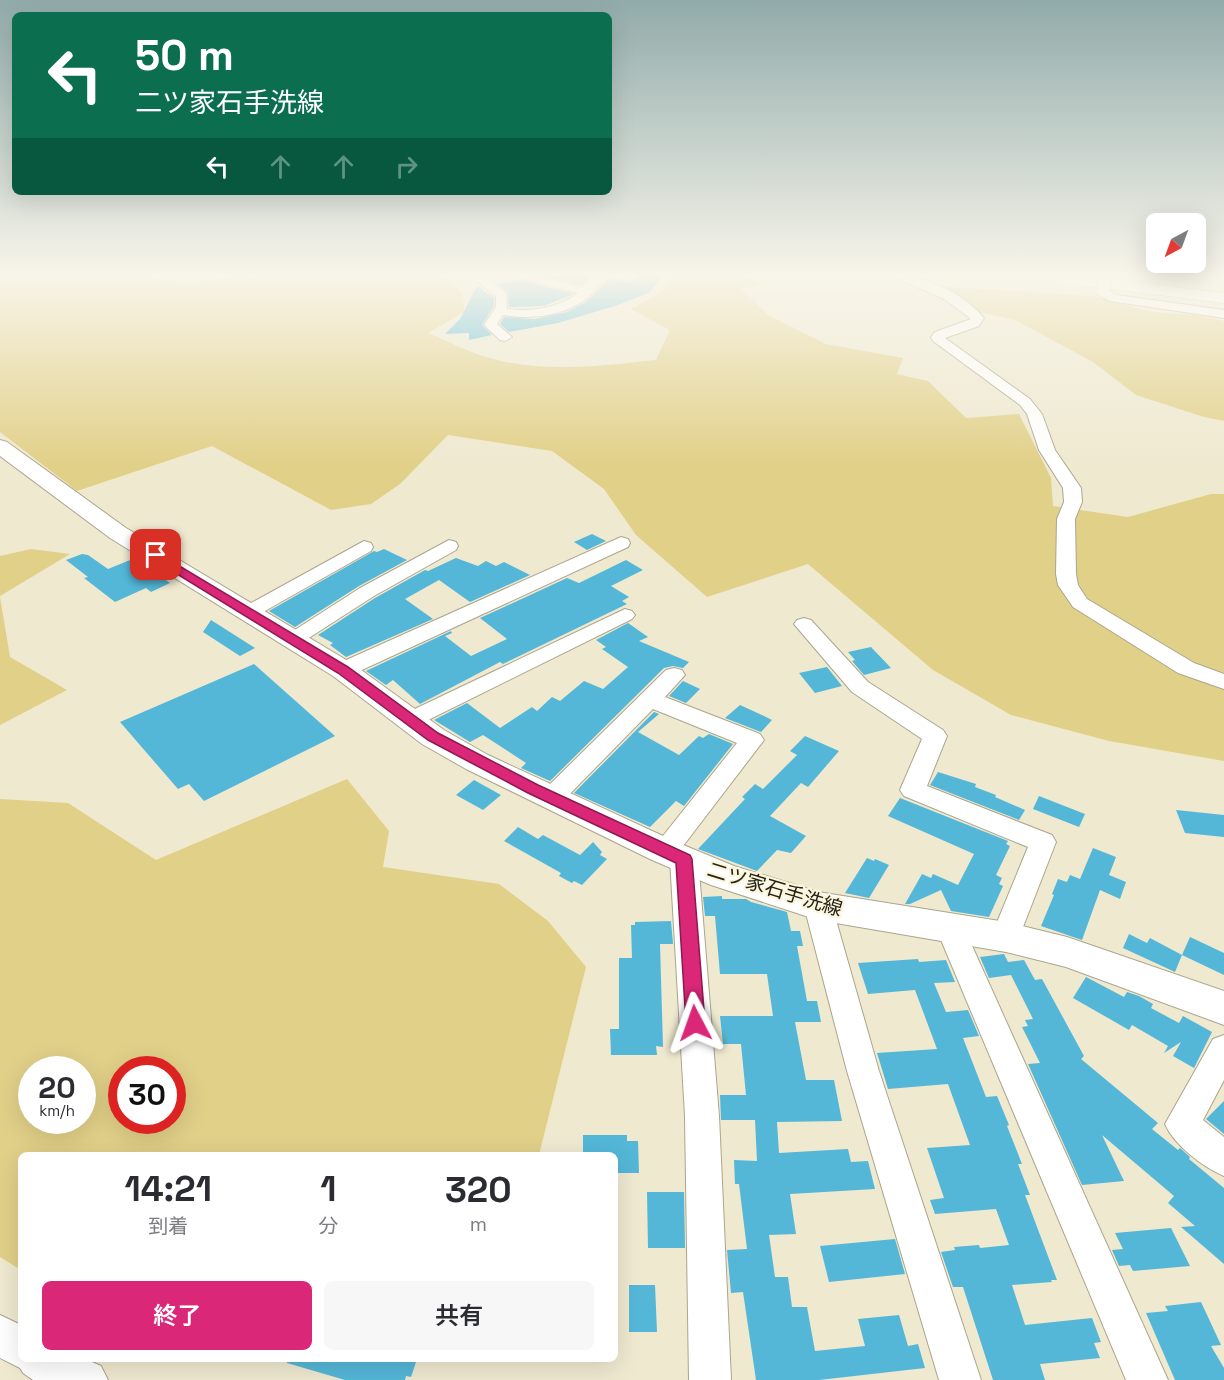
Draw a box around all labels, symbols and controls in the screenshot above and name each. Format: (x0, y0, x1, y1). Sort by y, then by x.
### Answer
text: 50 m (135, 29, 234, 82)
icon: left (36, 36, 114, 114)
text: 二ツ家石手洗線 (135, 85, 324, 120)
icon: left (201, 150, 234, 183)
icon: ahead (264, 150, 297, 183)
icon: ahead (327, 150, 360, 183)
icon: right (390, 150, 423, 183)
north arrow (1146, 213, 1206, 273)
map controls (1146, 213, 1206, 273)
pin (130, 529, 181, 580)
icon: arrive (139, 538, 172, 571)
street label: 二ツ家石手洗線 (704, 856, 846, 922)
position arrow (663, 991, 727, 1055)
speed limit sign: 30 (108, 1056, 186, 1134)
text: 20 (38, 1068, 76, 1107)
text: km/h (39, 1101, 75, 1120)
text: 14:21 (124, 1166, 212, 1212)
text: 1 (320, 1166, 337, 1212)
text: 320 (445, 1167, 512, 1213)
text: m (470, 1211, 487, 1237)
text: 到着 (148, 1213, 188, 1239)
text: 分 (318, 1213, 338, 1239)
button: 終了 (42, 1281, 312, 1350)
button: 共有 (324, 1281, 594, 1350)

